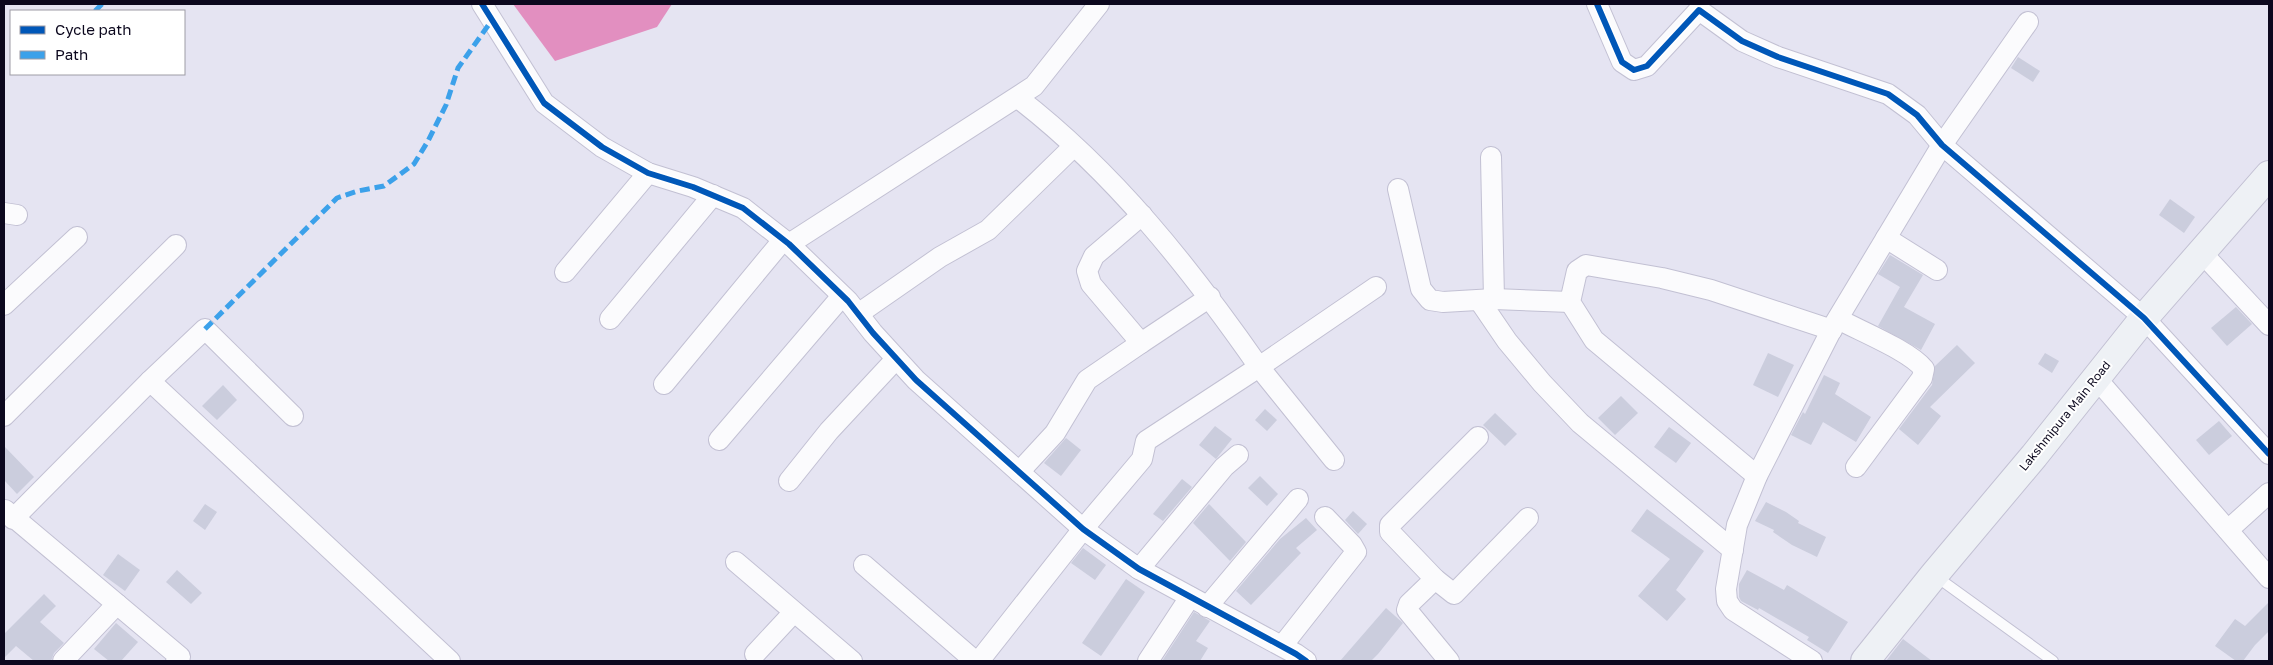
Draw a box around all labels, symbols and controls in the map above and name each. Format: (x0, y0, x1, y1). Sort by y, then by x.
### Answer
legend (10, 10, 185, 75)
text: Cycle path (55, 20, 131, 38)
text: Path (55, 45, 88, 63)
street label: Lakshmipura Main Road (2016, 358, 2114, 474)

